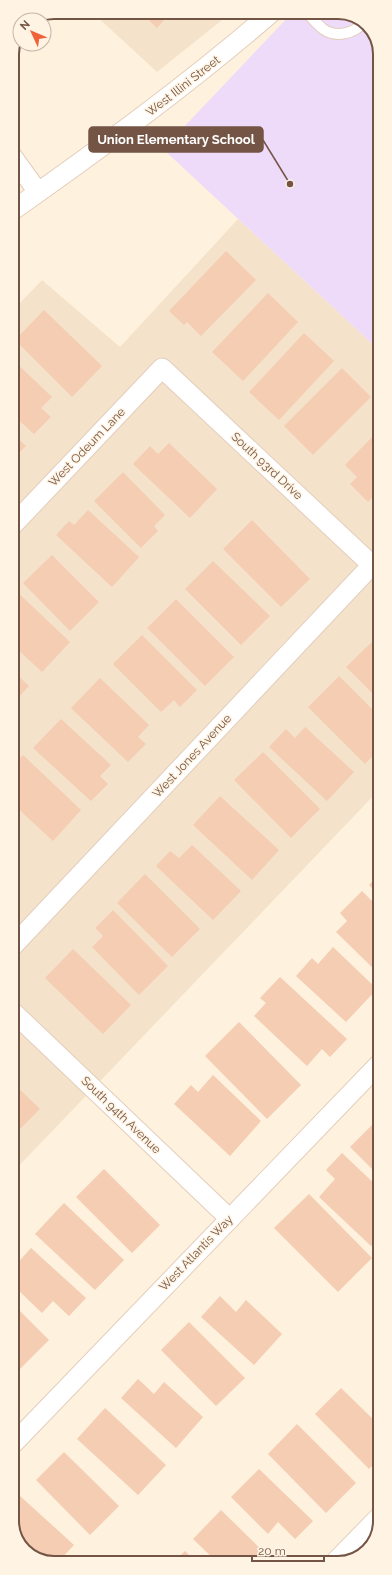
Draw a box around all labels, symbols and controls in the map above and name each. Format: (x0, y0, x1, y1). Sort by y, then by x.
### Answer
north arrow (12, 12, 52, 52)
text: N (18, 18, 33, 33)
street label: West Illini Street (143, 53, 223, 119)
callout: Union Elementary School (89, 127, 263, 152)
text: Union Elementary School (97, 132, 256, 147)
street label: West Odeum Lane (46, 405, 128, 489)
street label: South 93rd Drive (228, 429, 306, 503)
street label: West Jones Avenue (150, 711, 234, 801)
street label: South 94th Avenue (78, 1073, 164, 1157)
street label: West Atlantis Way (156, 1212, 236, 1294)
scale bar (252, 1537, 324, 1563)
text: 20 m (258, 1544, 286, 1558)

